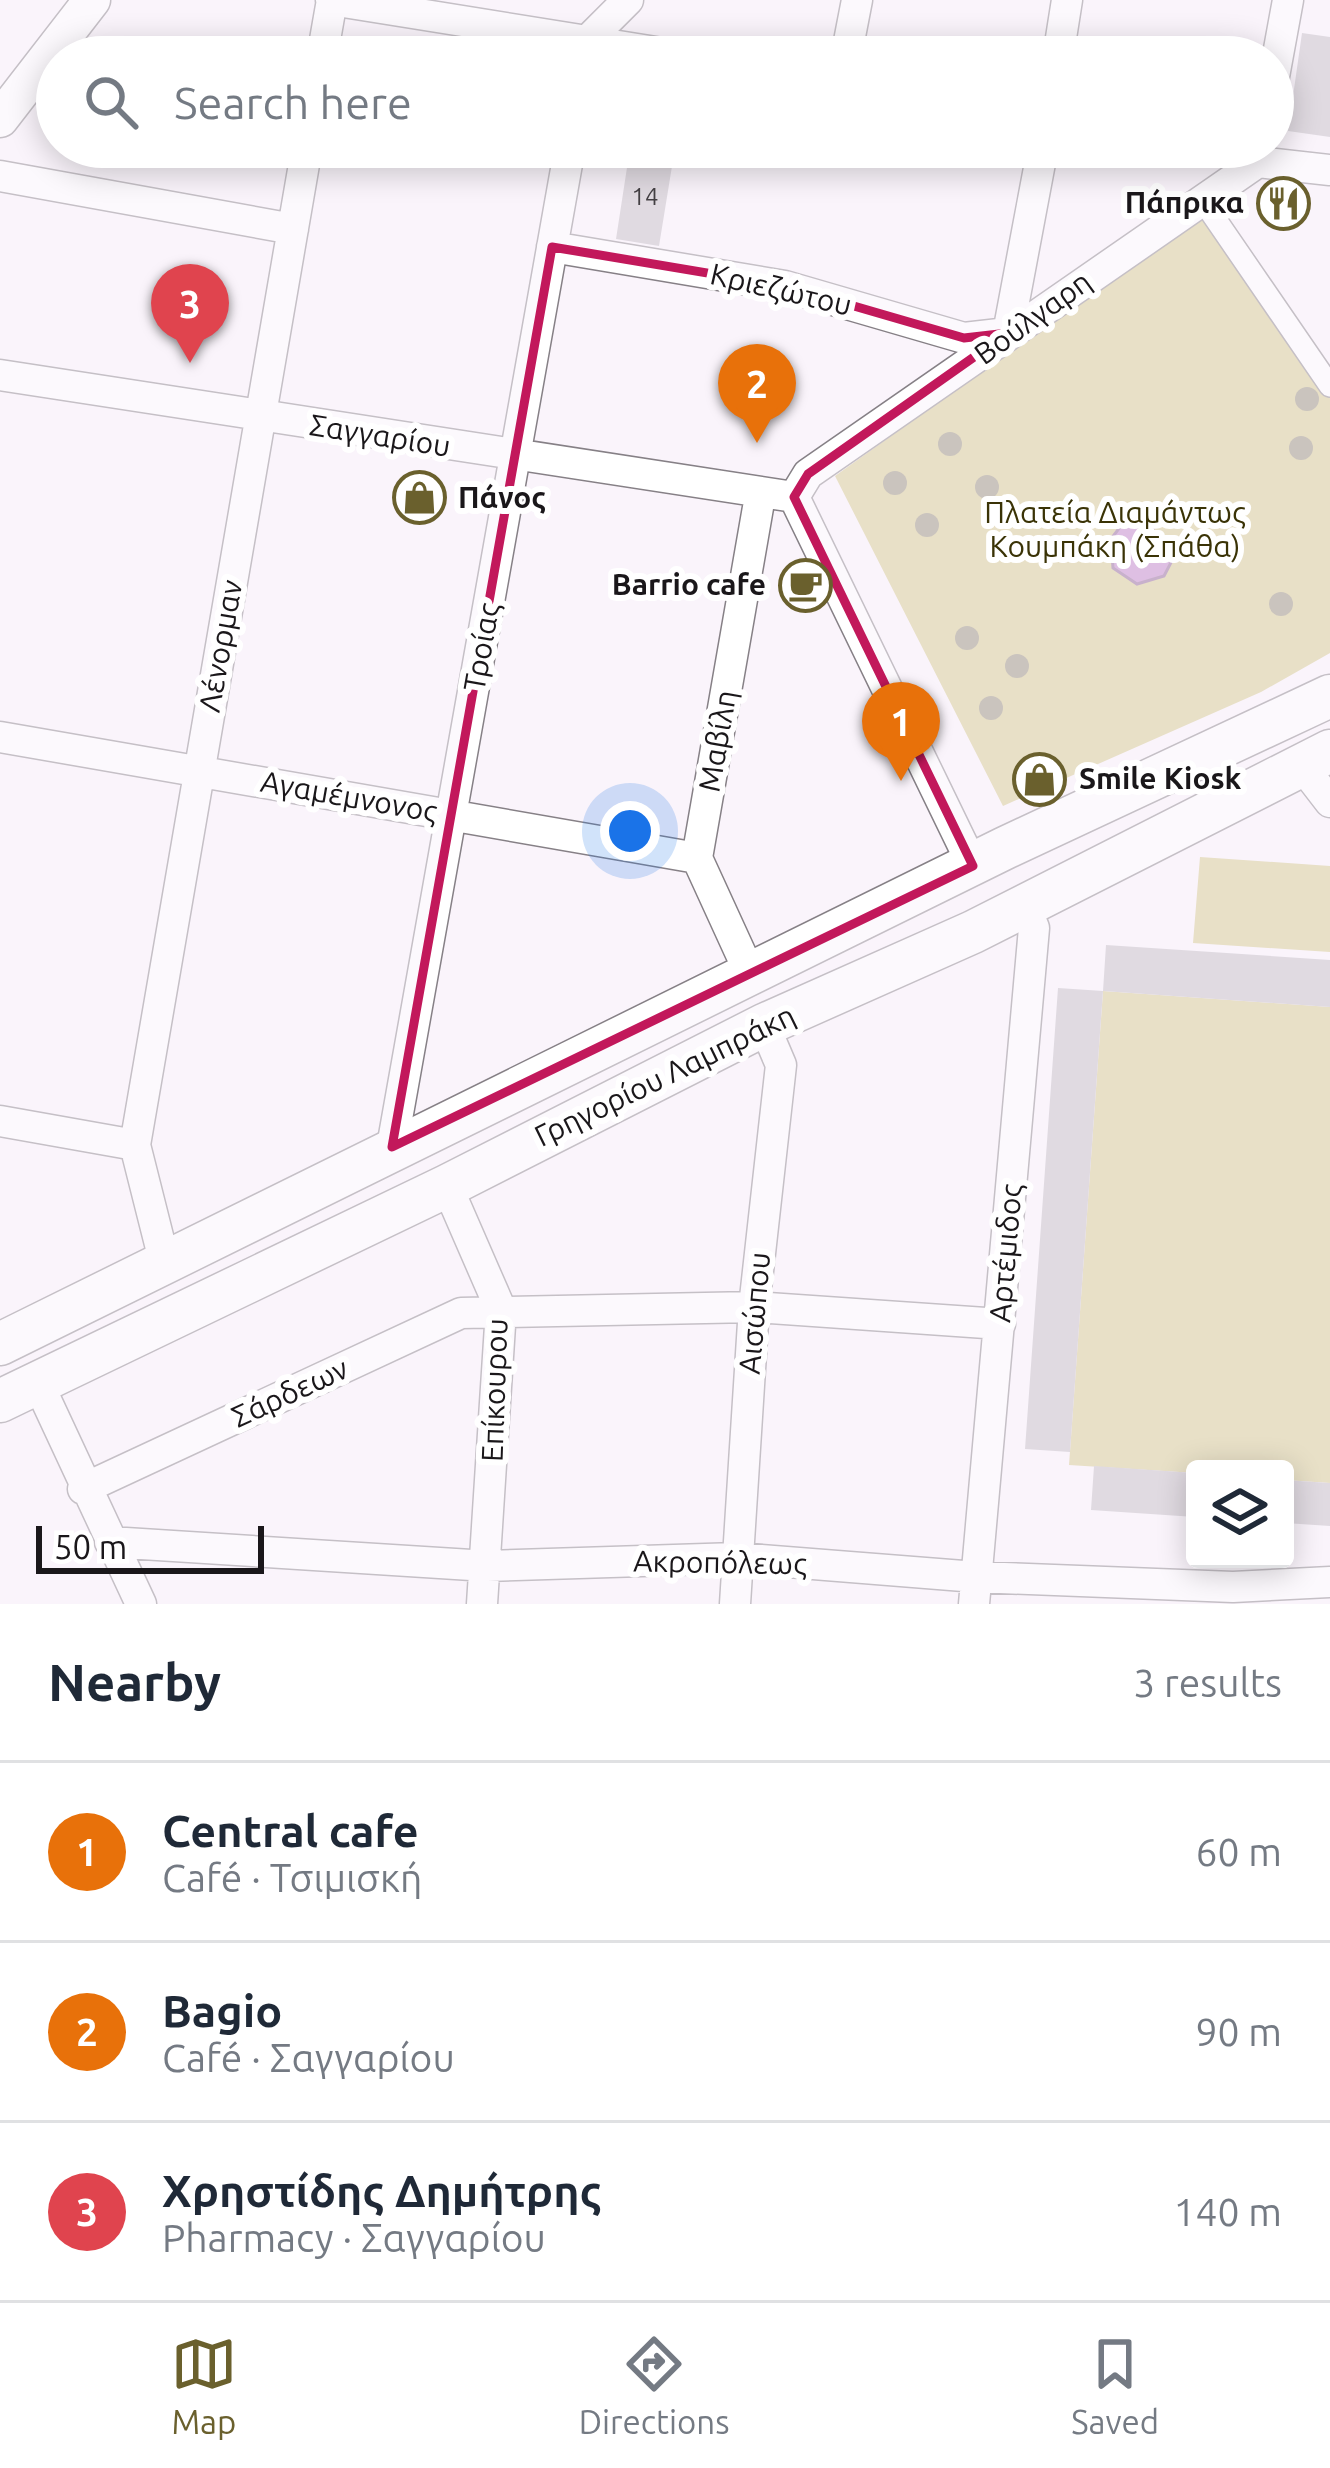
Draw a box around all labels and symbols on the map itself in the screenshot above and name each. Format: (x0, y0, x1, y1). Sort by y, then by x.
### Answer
restaurant icon: Πάπρικα (1255, 175, 1311, 231)
house number: 14 (631, 183, 659, 210)
place label: Πάπρικα (1125, 185, 1244, 219)
street label: Κριεζώτου (707, 256, 855, 322)
pin: 3 (151, 264, 229, 363)
street label: Βούλγαρη (968, 264, 1097, 371)
pin: 2 (718, 344, 796, 443)
street label: Σαγγαρίου (307, 407, 453, 463)
shop icon: Πάνος (391, 470, 447, 526)
place label: Πάνος (458, 480, 546, 514)
park label: Πλατεία Διαμάντως Κουμπάκη (Σπάθα) (984, 495, 1246, 563)
cafe icon: Barrio cafe (777, 557, 833, 613)
place label: Barrio cafe (612, 567, 766, 601)
street label: Λένορμαν (192, 577, 248, 715)
street label: Τροίας (457, 600, 506, 694)
pin: 1 (862, 682, 940, 781)
street label: Μαβίλη (691, 687, 743, 794)
shop icon: Smile Kiosk (1012, 751, 1068, 807)
place label: Smile Kiosk (1079, 761, 1242, 795)
street label: Αγαμέμνονος (258, 764, 440, 828)
your location (600, 801, 660, 861)
street label: Γρηγορίου Λαμπράκη (529, 997, 800, 1153)
street label: Αρτέμιδος (982, 1182, 1028, 1324)
street label: Αισώπου (732, 1250, 776, 1375)
street label: Επίκουρου (475, 1318, 513, 1462)
street label: Σάρδεων (226, 1350, 353, 1434)
scale bar (36, 1520, 264, 1573)
street label: Ακροπόλεως (633, 1543, 807, 1581)

